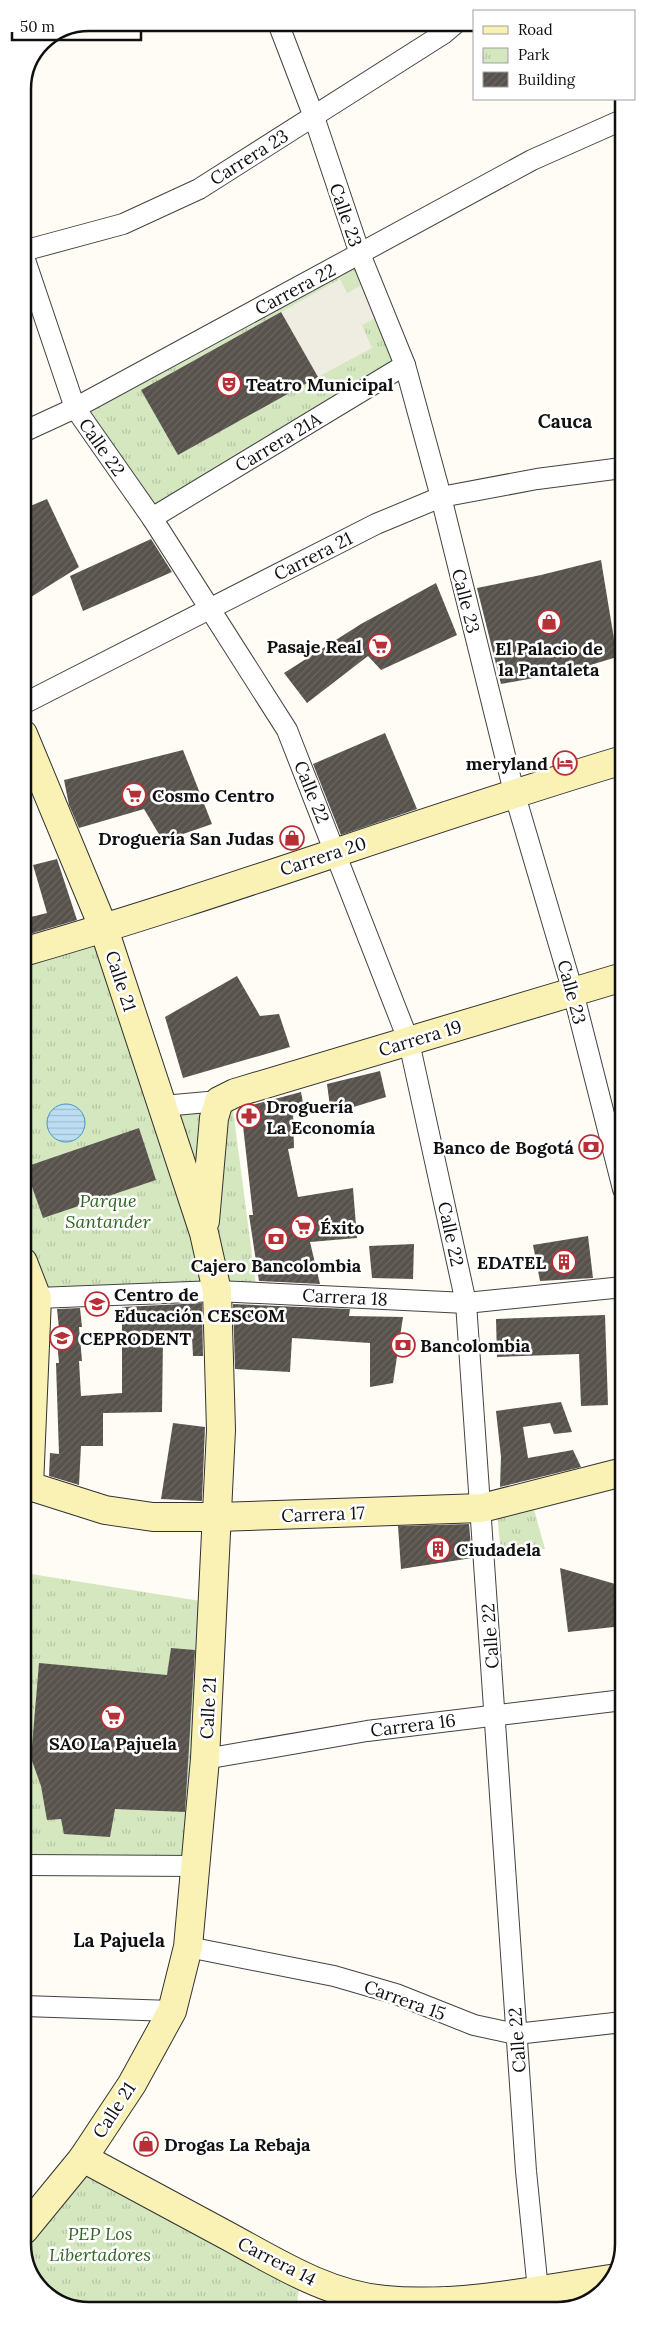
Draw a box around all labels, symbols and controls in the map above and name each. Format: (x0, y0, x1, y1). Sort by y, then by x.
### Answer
scale bar (12, 10, 141, 42)
legend (473, 10, 636, 100)
text: 50 m (20, 17, 55, 36)
text: Road (518, 20, 553, 39)
text: Park (518, 45, 549, 64)
text: Building (518, 70, 576, 89)
street label: Carrera 23 (206, 124, 292, 190)
street label: Calle 23 (324, 180, 368, 250)
street label: Carrera 22 (251, 258, 339, 320)
theatre icon: Teatro Municipal (216, 371, 242, 397)
place label: Teatro Municipal (246, 373, 394, 396)
street label: Carrera 21A (231, 407, 326, 477)
district label: Cauca (538, 409, 592, 433)
street label: Calle 22 (74, 414, 130, 480)
street label: Carrera 21 (270, 526, 356, 586)
street label: Calle 23 (447, 566, 485, 636)
shop icon: El Palacio de la Pantaleta (536, 609, 562, 635)
supermarket icon: Pasaje Real (367, 633, 393, 659)
place label: Pasaje Real (266, 635, 362, 658)
place label: El Palacio de la Pantaleta (495, 637, 603, 681)
hotel icon: meryland (552, 750, 578, 776)
place label: meryland (466, 752, 548, 775)
street label: Calle 22 (289, 757, 335, 827)
supermarket icon: Cosmo Centro (121, 782, 147, 808)
place label: Cosmo Centro (152, 784, 274, 807)
shop icon: Droguería San Judas (279, 825, 305, 851)
place label: Droguería San Judas (98, 827, 274, 850)
street label: Carrera 20 (277, 831, 369, 881)
street label: Calle 21 (100, 948, 142, 1014)
street label: Calle 23 (552, 957, 592, 1027)
street label: Carrera 19 (376, 1014, 464, 1062)
place label: Droguería La Economía (266, 1095, 376, 1139)
pharmacy icon: Droguería La Economía (236, 1103, 262, 1129)
bank icon: Banco de Bogotá (578, 1134, 604, 1160)
place label: Banco de Bogotá (433, 1136, 575, 1159)
park label: Parque Santander (65, 1189, 151, 1233)
street label: Calle 22 (433, 1200, 469, 1268)
supermarket icon: Éxito (290, 1214, 316, 1240)
place label: Éxito (320, 1216, 365, 1239)
bank icon: Cajero Bancolombia (263, 1226, 289, 1252)
building icon: EDATEL (551, 1249, 577, 1275)
place label: EDATEL (477, 1251, 546, 1274)
place label: Cajero Bancolombia (191, 1254, 362, 1277)
place label: Centro de Educación CESCOM (114, 1283, 285, 1327)
street label: Carrera 18 (302, 1283, 388, 1311)
school or university icon: Centro de Educación CESCOM (84, 1291, 110, 1317)
school or university icon: CEPRODENT (49, 1325, 75, 1351)
place label: CEPRODENT (80, 1327, 191, 1350)
bank icon: Bancolombia (390, 1332, 416, 1358)
place label: Bancolombia (420, 1334, 531, 1357)
street label: Carrera 17 (281, 1501, 365, 1527)
building icon: Ciudadela (425, 1536, 451, 1562)
place label: Ciudadela (456, 1538, 542, 1561)
street label: Calle 22 (476, 1603, 504, 1669)
street label: Calle 21 (195, 1676, 221, 1740)
supermarket icon: SAO La Pajuela (100, 1704, 126, 1730)
street label: Carrera 16 (369, 1708, 457, 1742)
place label: SAO La Pajuela (49, 1732, 178, 1755)
district label: La Pajuela (73, 1928, 165, 1952)
street label: Carrera 15 (361, 1975, 449, 2025)
street label: Calle 22 (503, 2007, 531, 2073)
street label: Calle 21 (87, 2078, 141, 2142)
shop icon: Drogas La Rebaja (133, 2131, 159, 2157)
place label: Drogas La Rebaja (164, 2133, 311, 2156)
park label: PEP Los Libertadores (49, 2222, 151, 2266)
street label: Carrera 14 (234, 2231, 320, 2291)

